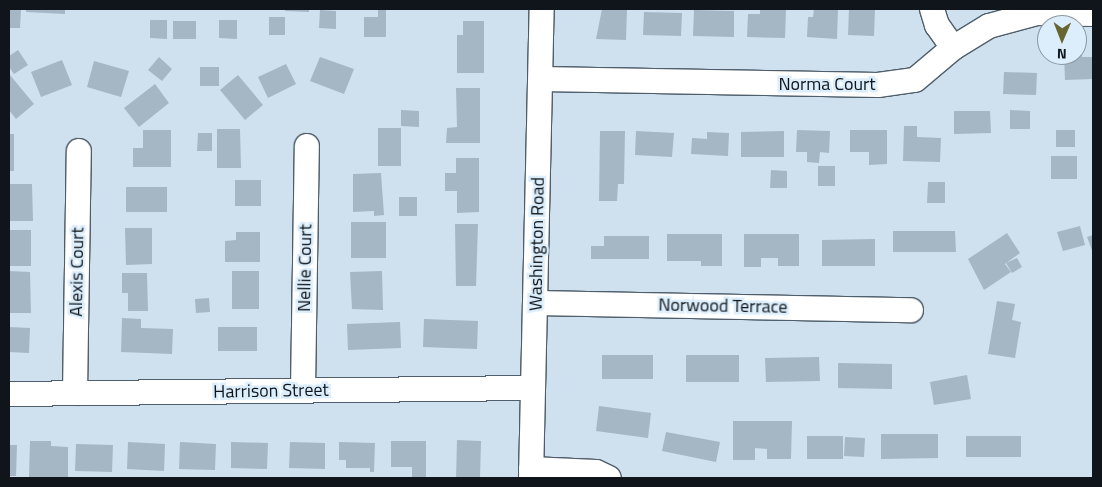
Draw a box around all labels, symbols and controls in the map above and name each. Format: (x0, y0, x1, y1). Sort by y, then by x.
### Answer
north arrow (1037, 15, 1087, 65)
text: N (1057, 44, 1067, 65)
street label: Norma Court (778, 73, 876, 95)
street label: Washington Road (525, 177, 549, 311)
street label: Nellie Court (293, 224, 317, 312)
street label: Alexis Court (65, 227, 89, 317)
street label: Norwood Terrace (658, 294, 788, 318)
street label: Harrison Street (213, 379, 329, 403)

